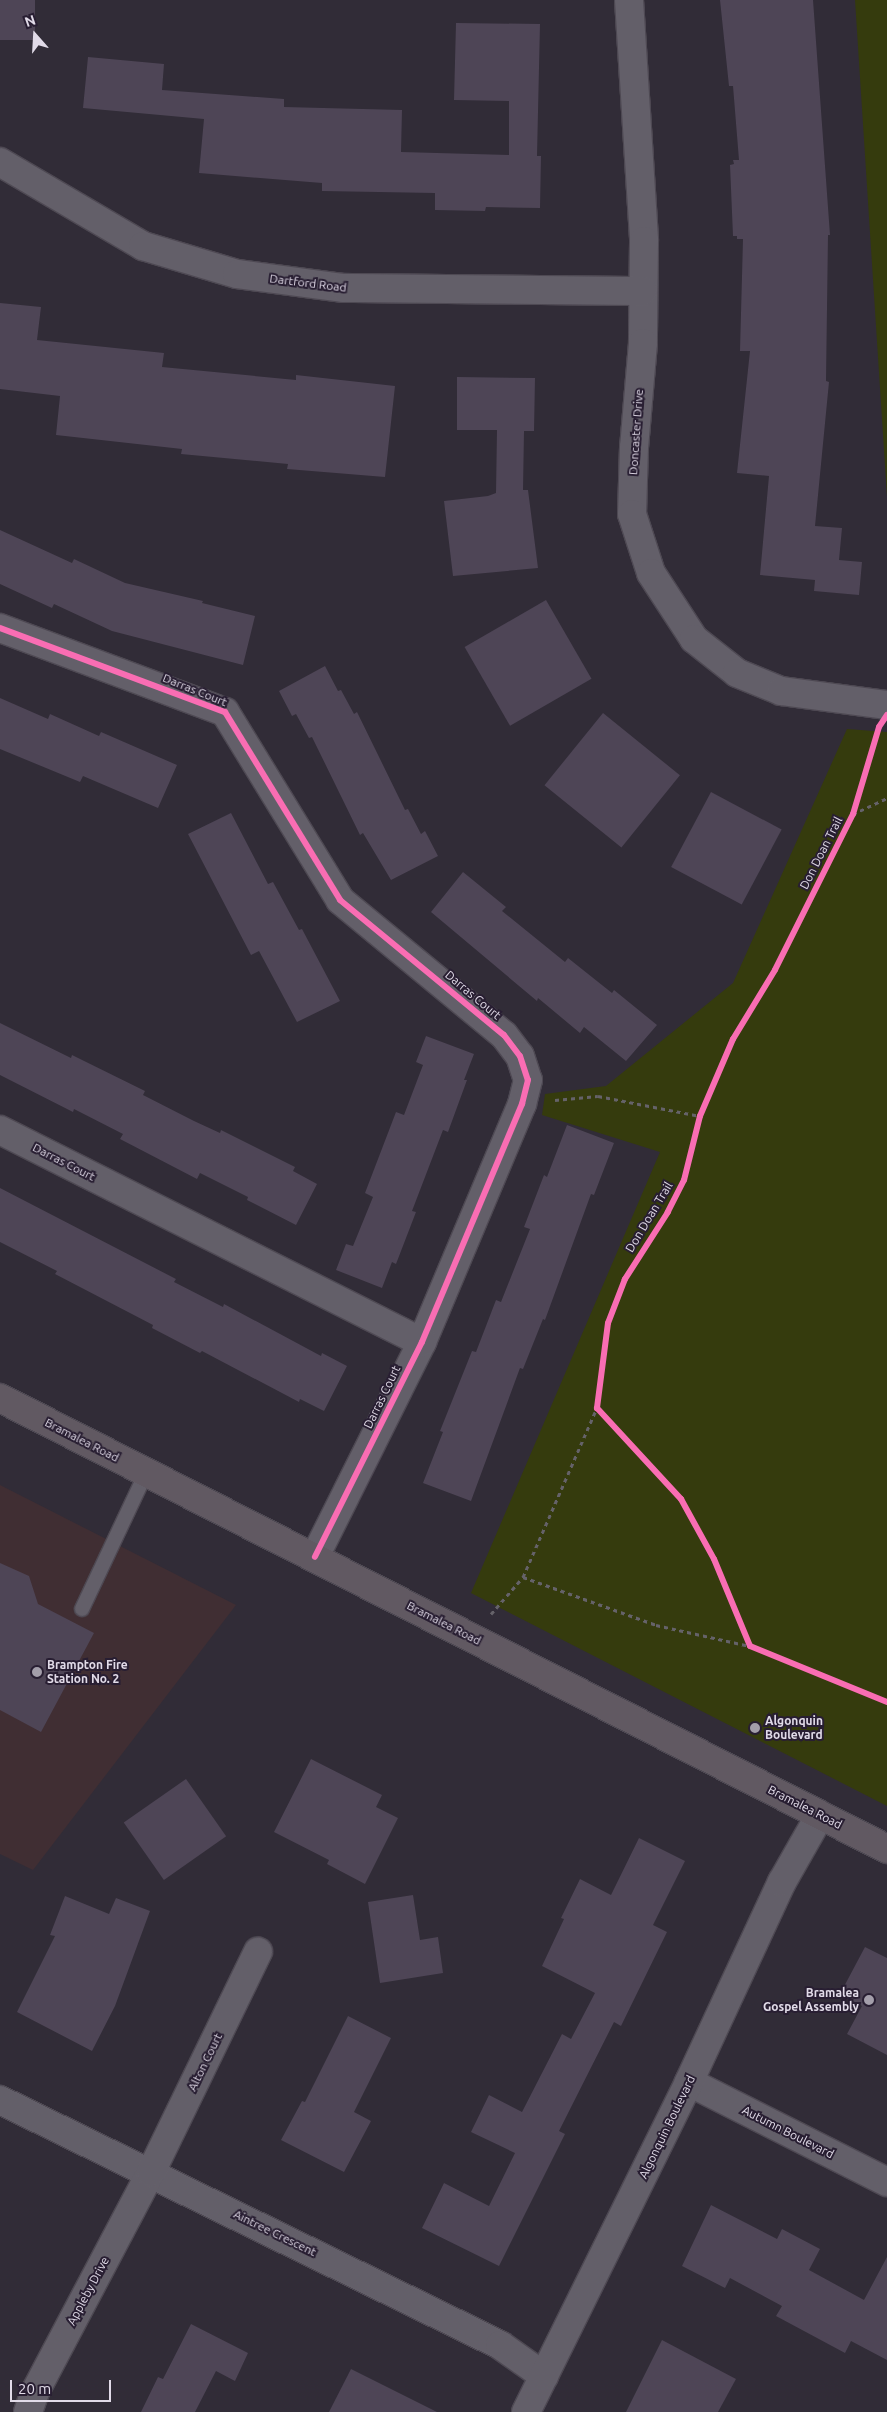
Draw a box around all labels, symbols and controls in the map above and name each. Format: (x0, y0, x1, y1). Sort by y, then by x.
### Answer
north arrow (10, 10, 60, 60)
text: N (23, 12, 38, 30)
street label: Dartford Road (269, 271, 347, 295)
street label: Doncaster Drive (626, 388, 646, 476)
street label: Darras Court (161, 671, 229, 709)
street label: Don Doan Trail (797, 814, 845, 892)
street label: Darras Court (442, 968, 504, 1022)
street label: Darras Court (30, 1140, 98, 1184)
street label: Don Doan Trail (622, 1179, 676, 1255)
street label: Darras Court (361, 1363, 403, 1431)
street label: Bramalea Road (43, 1415, 121, 1465)
street label: Bramalea Road (405, 1598, 483, 1648)
place label: Brampton Fire Station No. 2 (47, 1658, 128, 1686)
marker: Brampton Fire Station No. 2 (31, 1666, 43, 1678)
place label: Algonquin Boulevard (765, 1714, 823, 1742)
marker: Algonquin Boulevard (749, 1722, 761, 1734)
street label: Bramalea Road (766, 1782, 844, 1832)
place label: Bramalea Gospel Assembly (763, 1986, 859, 2014)
marker: Bramalea Gospel Assembly (863, 1994, 875, 2006)
street label: Alton Court (185, 2031, 225, 2093)
street label: Algonquin Boulevard (636, 2073, 698, 2181)
street label: Autumn Boulevard (740, 2103, 836, 2161)
street label: Aintree Crescent (231, 2207, 319, 2259)
street label: Appleby Drive (64, 2254, 112, 2328)
scale bar (12, 2370, 114, 2402)
text: 20 m (18, 2380, 51, 2397)

